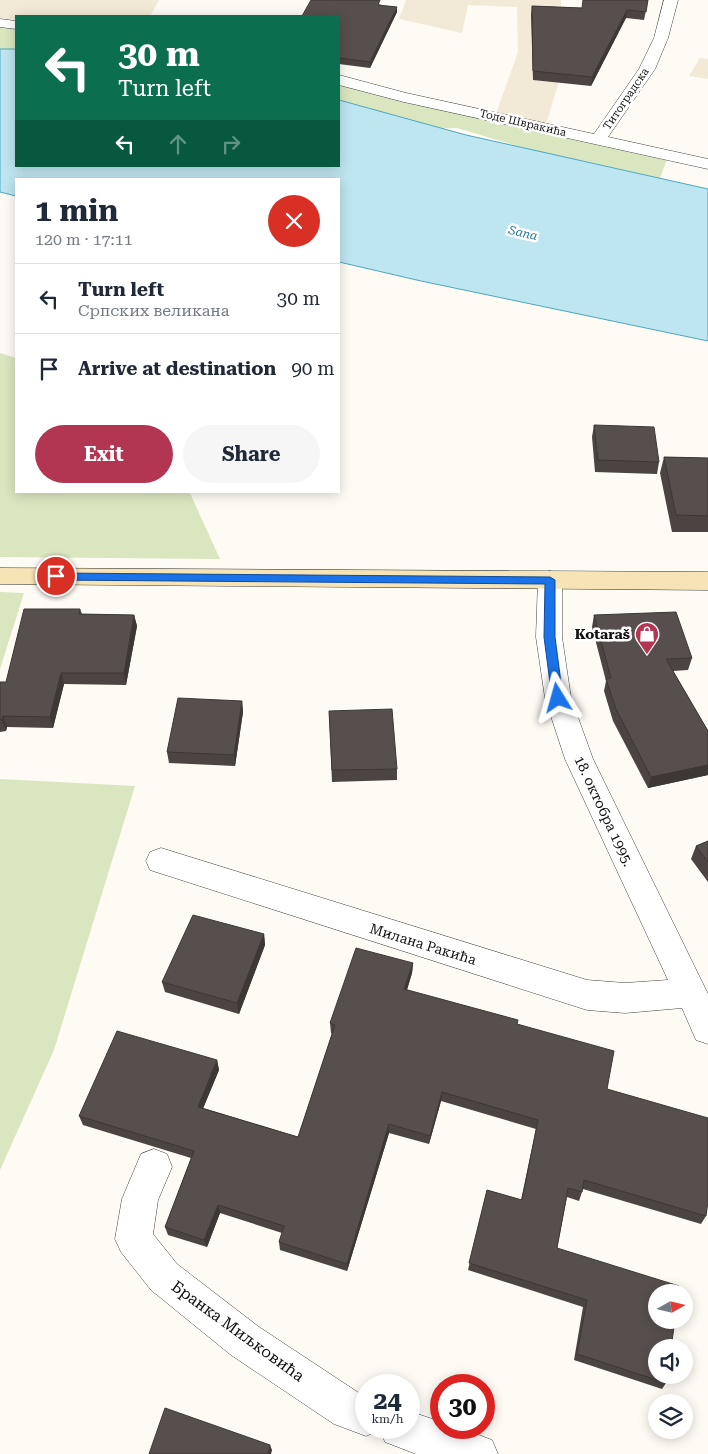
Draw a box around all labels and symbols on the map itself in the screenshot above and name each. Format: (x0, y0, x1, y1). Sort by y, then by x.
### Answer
street label: Титоградска (601, 66, 651, 132)
street label: Тоде Швракића (478, 107, 568, 139)
water label: Sana (506, 223, 539, 243)
pin (35, 555, 77, 597)
shop icon: Kotaraš (634, 621, 660, 655)
place label: Kotaraš (575, 626, 630, 642)
position arrow (531, 671, 583, 723)
street label: 18. октобра 1995. (571, 753, 637, 869)
street label: Милана Ракића (368, 920, 479, 968)
street label: Бранка Миљковића (168, 1276, 308, 1386)
north arrow (648, 1284, 692, 1329)
speed limit sign: 30 (430, 1374, 495, 1439)

